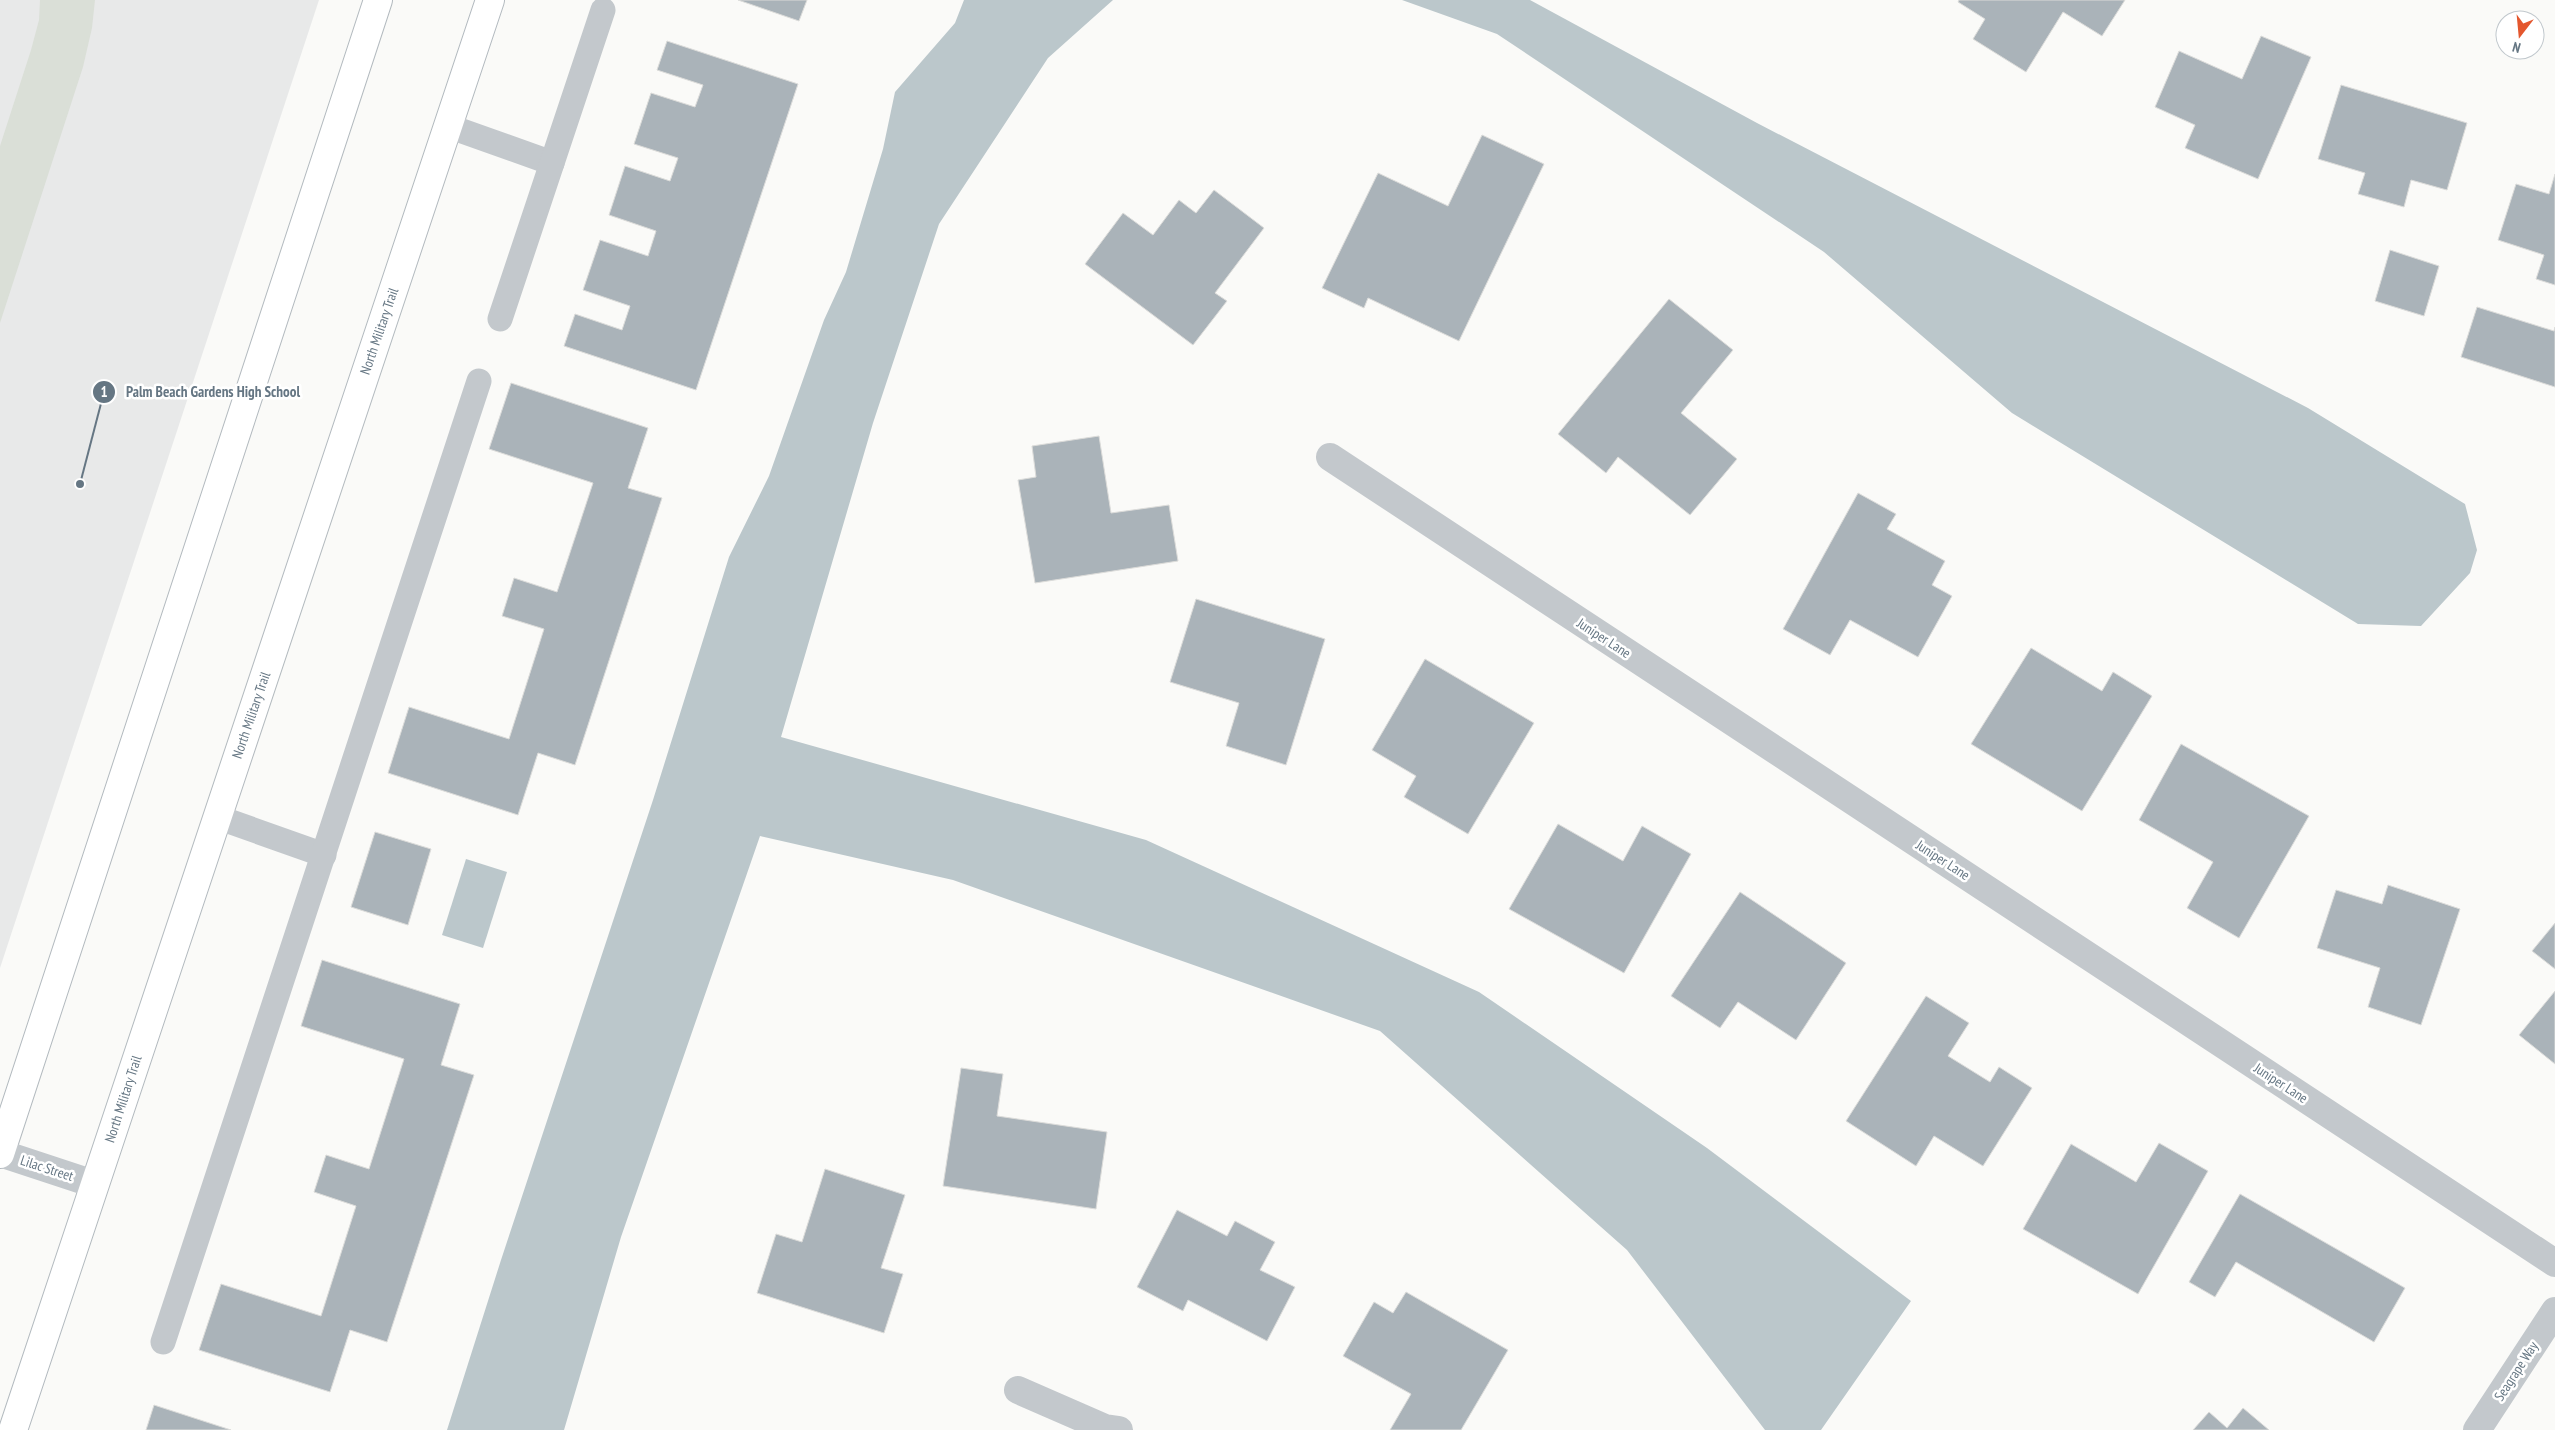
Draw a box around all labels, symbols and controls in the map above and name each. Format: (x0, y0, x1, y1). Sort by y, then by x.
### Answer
north arrow (2495, 10, 2545, 60)
text: N (2510, 38, 2523, 57)
street label: North Military Trail (356, 285, 402, 377)
callout: Palm Beach Gardens High School (91, 377, 310, 407)
text: 1 (100, 382, 108, 401)
text: Palm Beach Gardens High School (126, 382, 300, 401)
street label: Juniper Lane (1573, 613, 1634, 662)
street label: North Military Trail (228, 669, 274, 761)
street label: Juniper Lane (1912, 835, 1973, 884)
street label: North Military Trail (100, 1052, 146, 1145)
street label: Juniper Lane (2250, 1058, 2311, 1107)
street label: Lilac Street (18, 1151, 76, 1185)
street label: Seagrape Way (2490, 1337, 2542, 1404)

